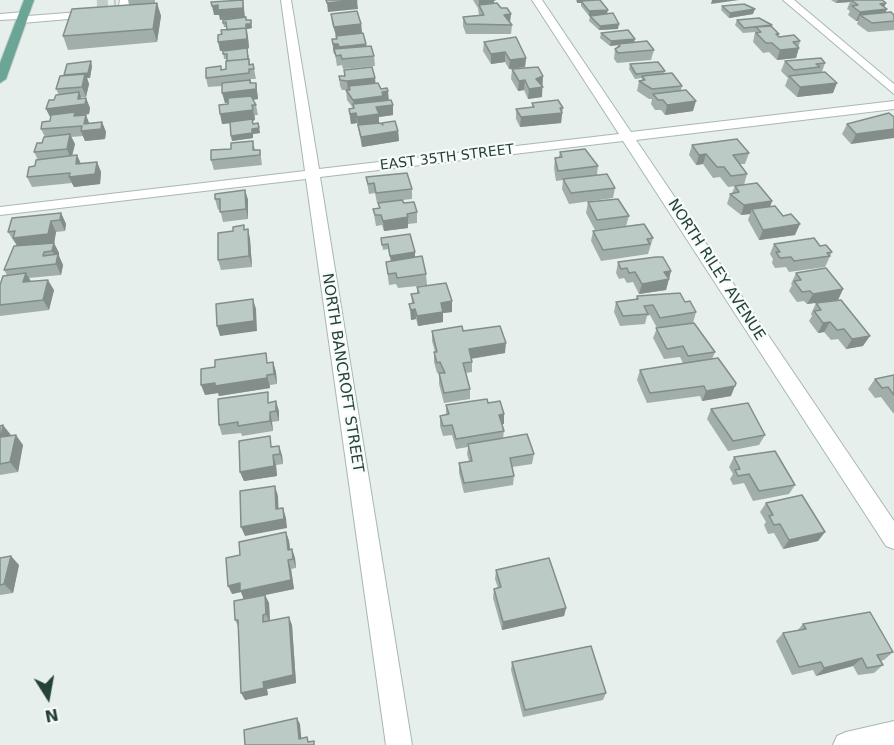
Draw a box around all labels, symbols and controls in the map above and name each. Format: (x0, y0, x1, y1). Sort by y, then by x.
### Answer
street label: EAST 35TH STREET (379, 141, 515, 175)
street label: NORTH RILEY AVENUE (664, 196, 768, 344)
street label: NORTH BANCROFT STREET (317, 272, 367, 474)
north arrow (18, 667, 78, 727)
text: N (43, 705, 60, 726)

